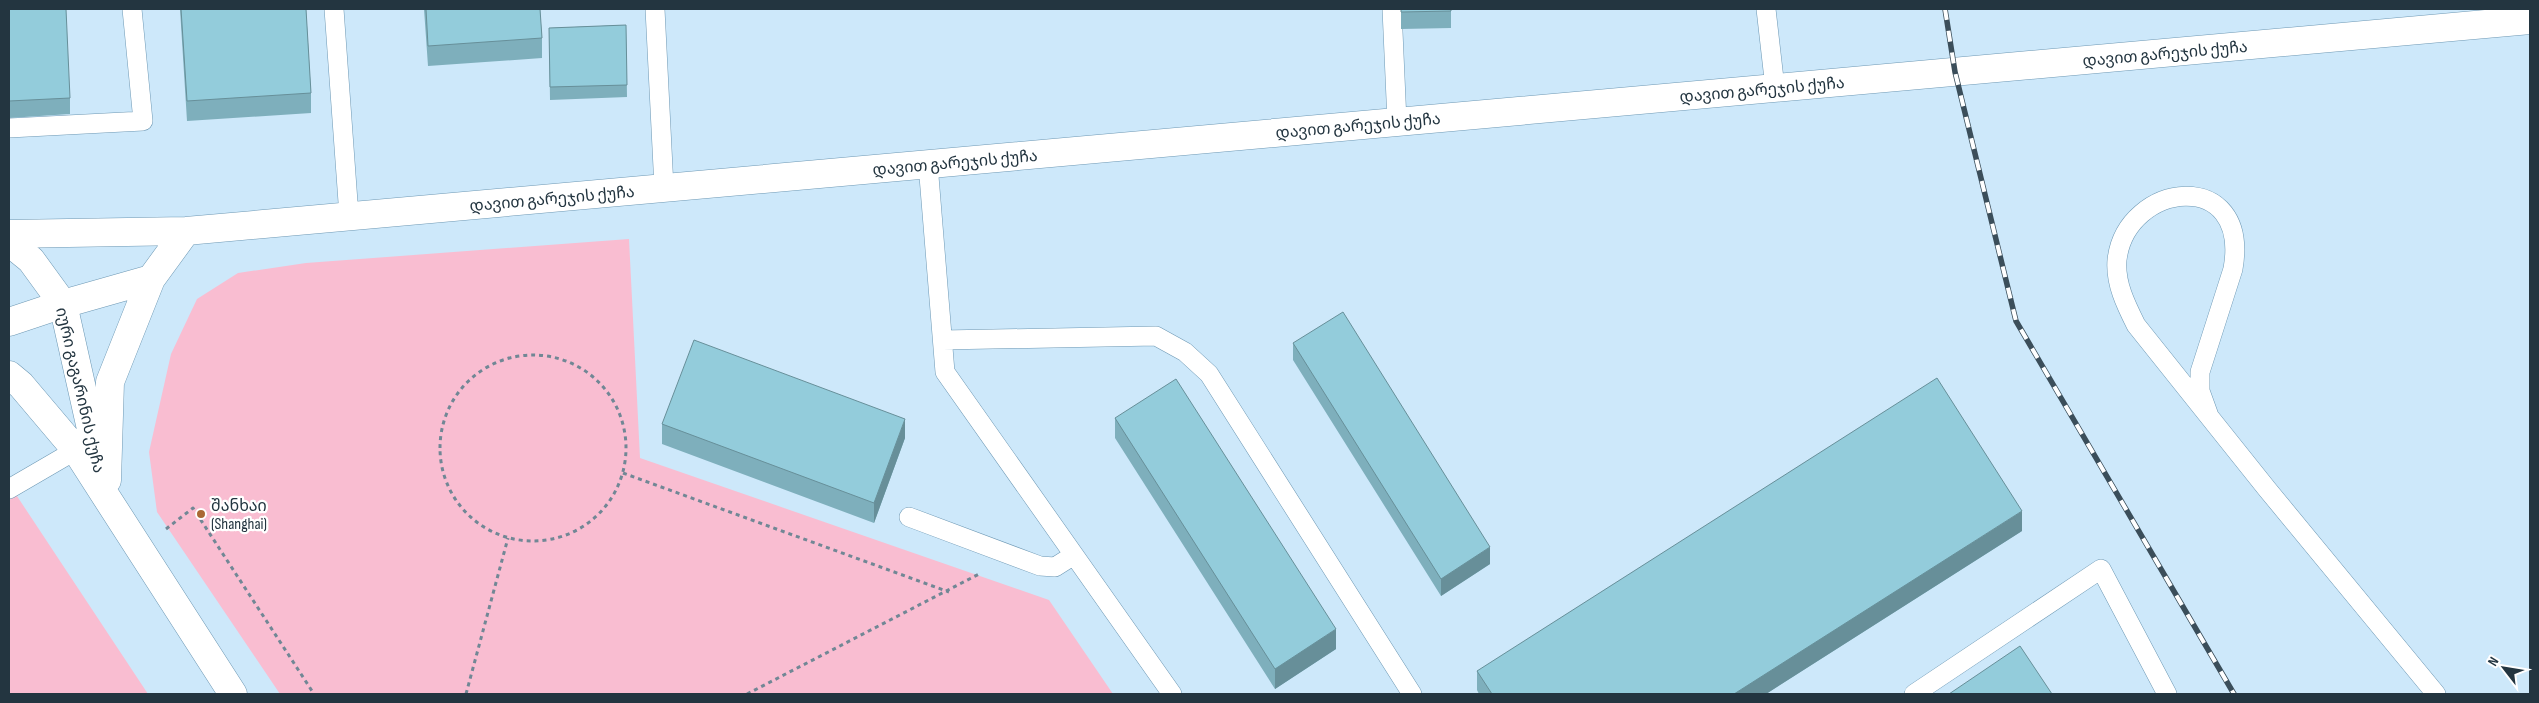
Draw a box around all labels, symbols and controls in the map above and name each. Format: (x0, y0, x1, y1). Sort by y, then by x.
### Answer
street label: დავით გარეჯის ქუჩა (2082, 38, 2248, 71)
street label: დავით გარეჯის ქუჩა (1679, 74, 1845, 107)
street label: დავით გარეჯის ქუჩა (1275, 110, 1441, 143)
street label: დავით გარეჯის ქუჩა (872, 147, 1038, 180)
street label: დავით გარეჯის ქუჩა (469, 183, 635, 216)
street label: იური გაგარინის ქუჩა (51, 306, 108, 475)
place label: შანხაი (Shanghai) (211, 497, 267, 534)
marker: შანხაი (Shanghai) (195, 508, 207, 520)
north arrow (2479, 643, 2529, 693)
text: N (2484, 654, 2502, 669)

